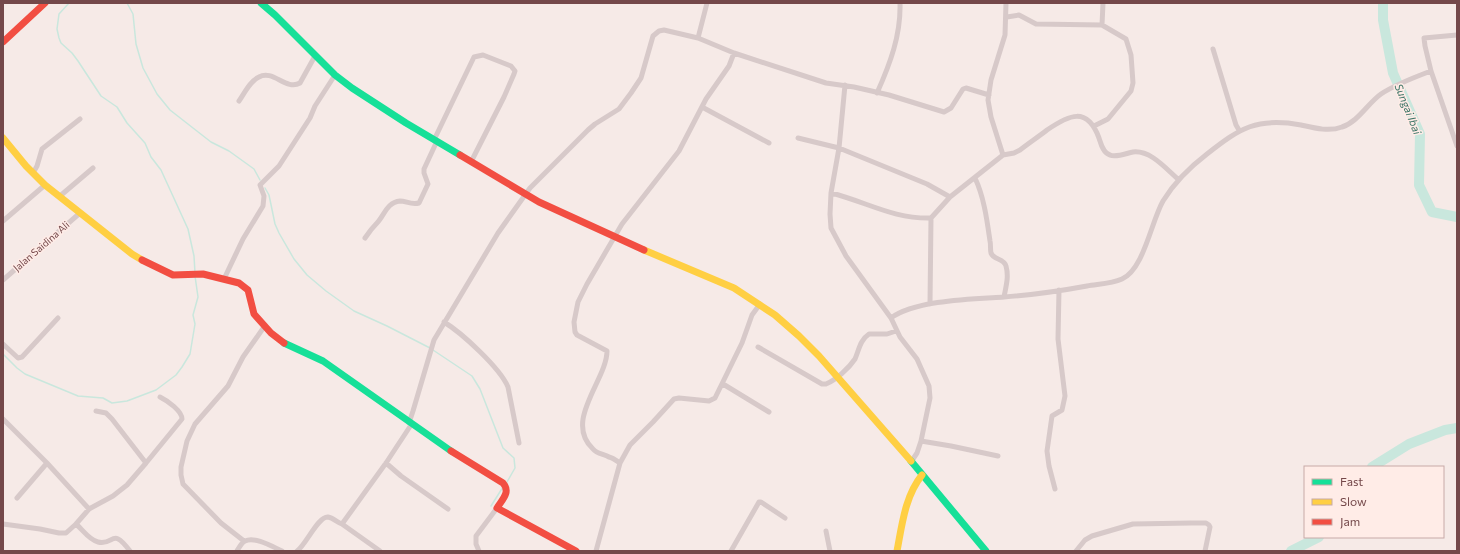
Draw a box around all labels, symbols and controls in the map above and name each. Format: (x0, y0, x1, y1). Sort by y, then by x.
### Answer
water label: Sungai Ibai (1392, 82, 1425, 137)
street label: Jalan Saidina Ali (10, 218, 72, 274)
legend (1304, 466, 1444, 538)
text: Fast (1340, 474, 1363, 488)
text: Slow (1340, 494, 1367, 508)
text: Jam (1340, 514, 1360, 529)

